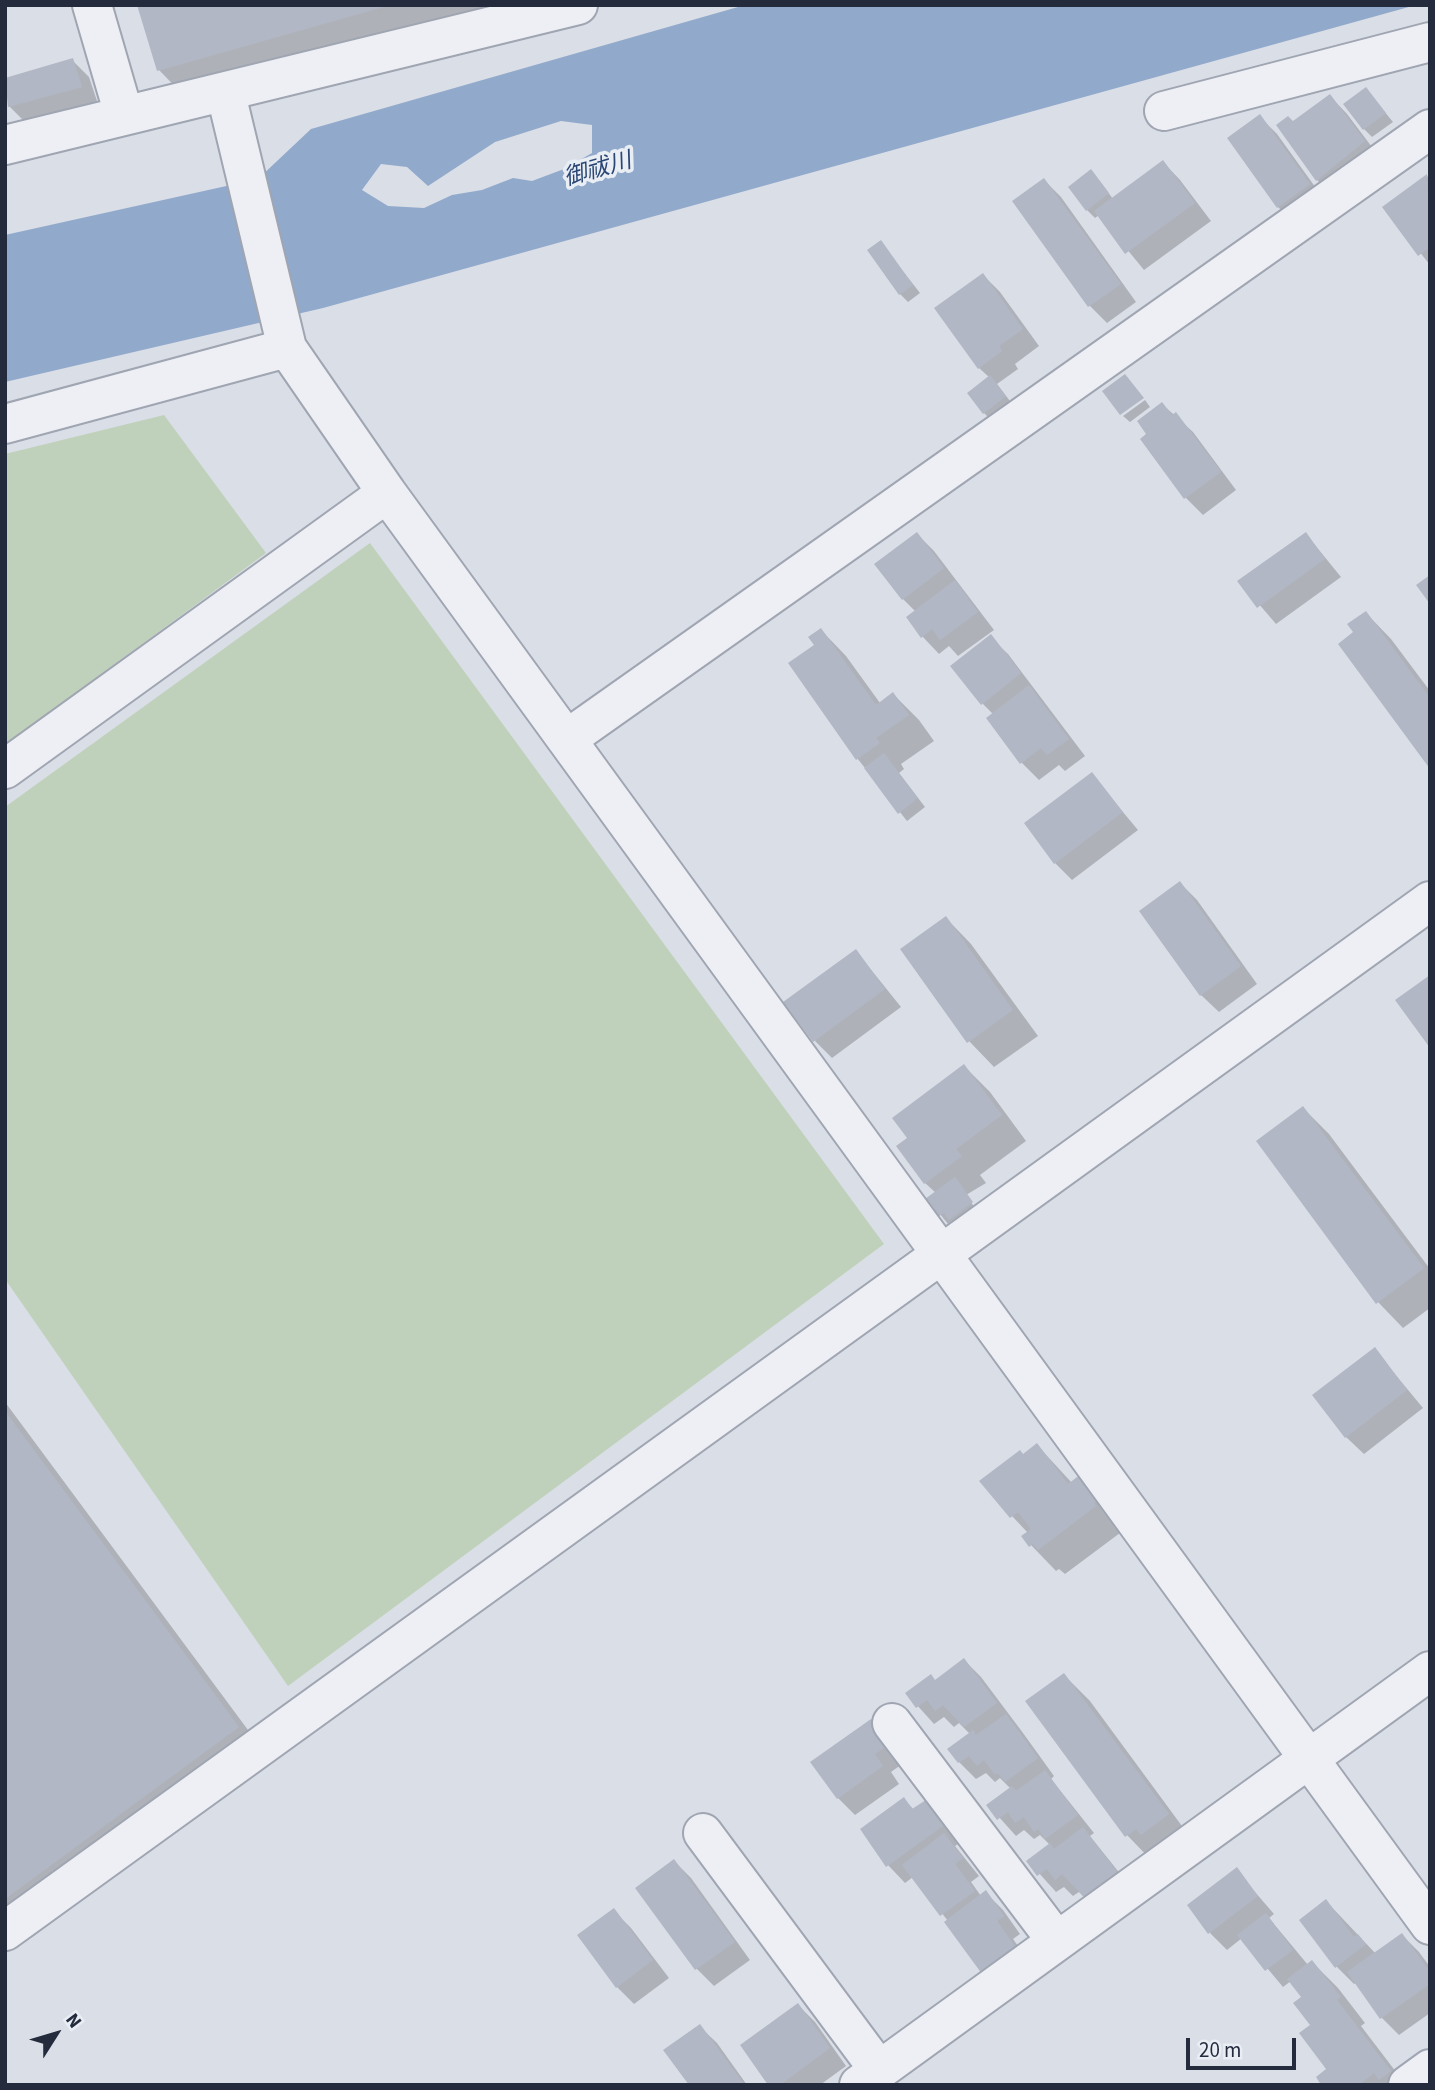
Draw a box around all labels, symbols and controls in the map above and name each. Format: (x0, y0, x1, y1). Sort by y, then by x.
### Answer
water label: 御祓川 (561, 148, 635, 194)
north arrow (21, 1999, 91, 2069)
text: N (59, 2008, 88, 2034)
scale bar (1190, 2024, 1300, 2068)
text: 20 m (1199, 2035, 1241, 2065)

